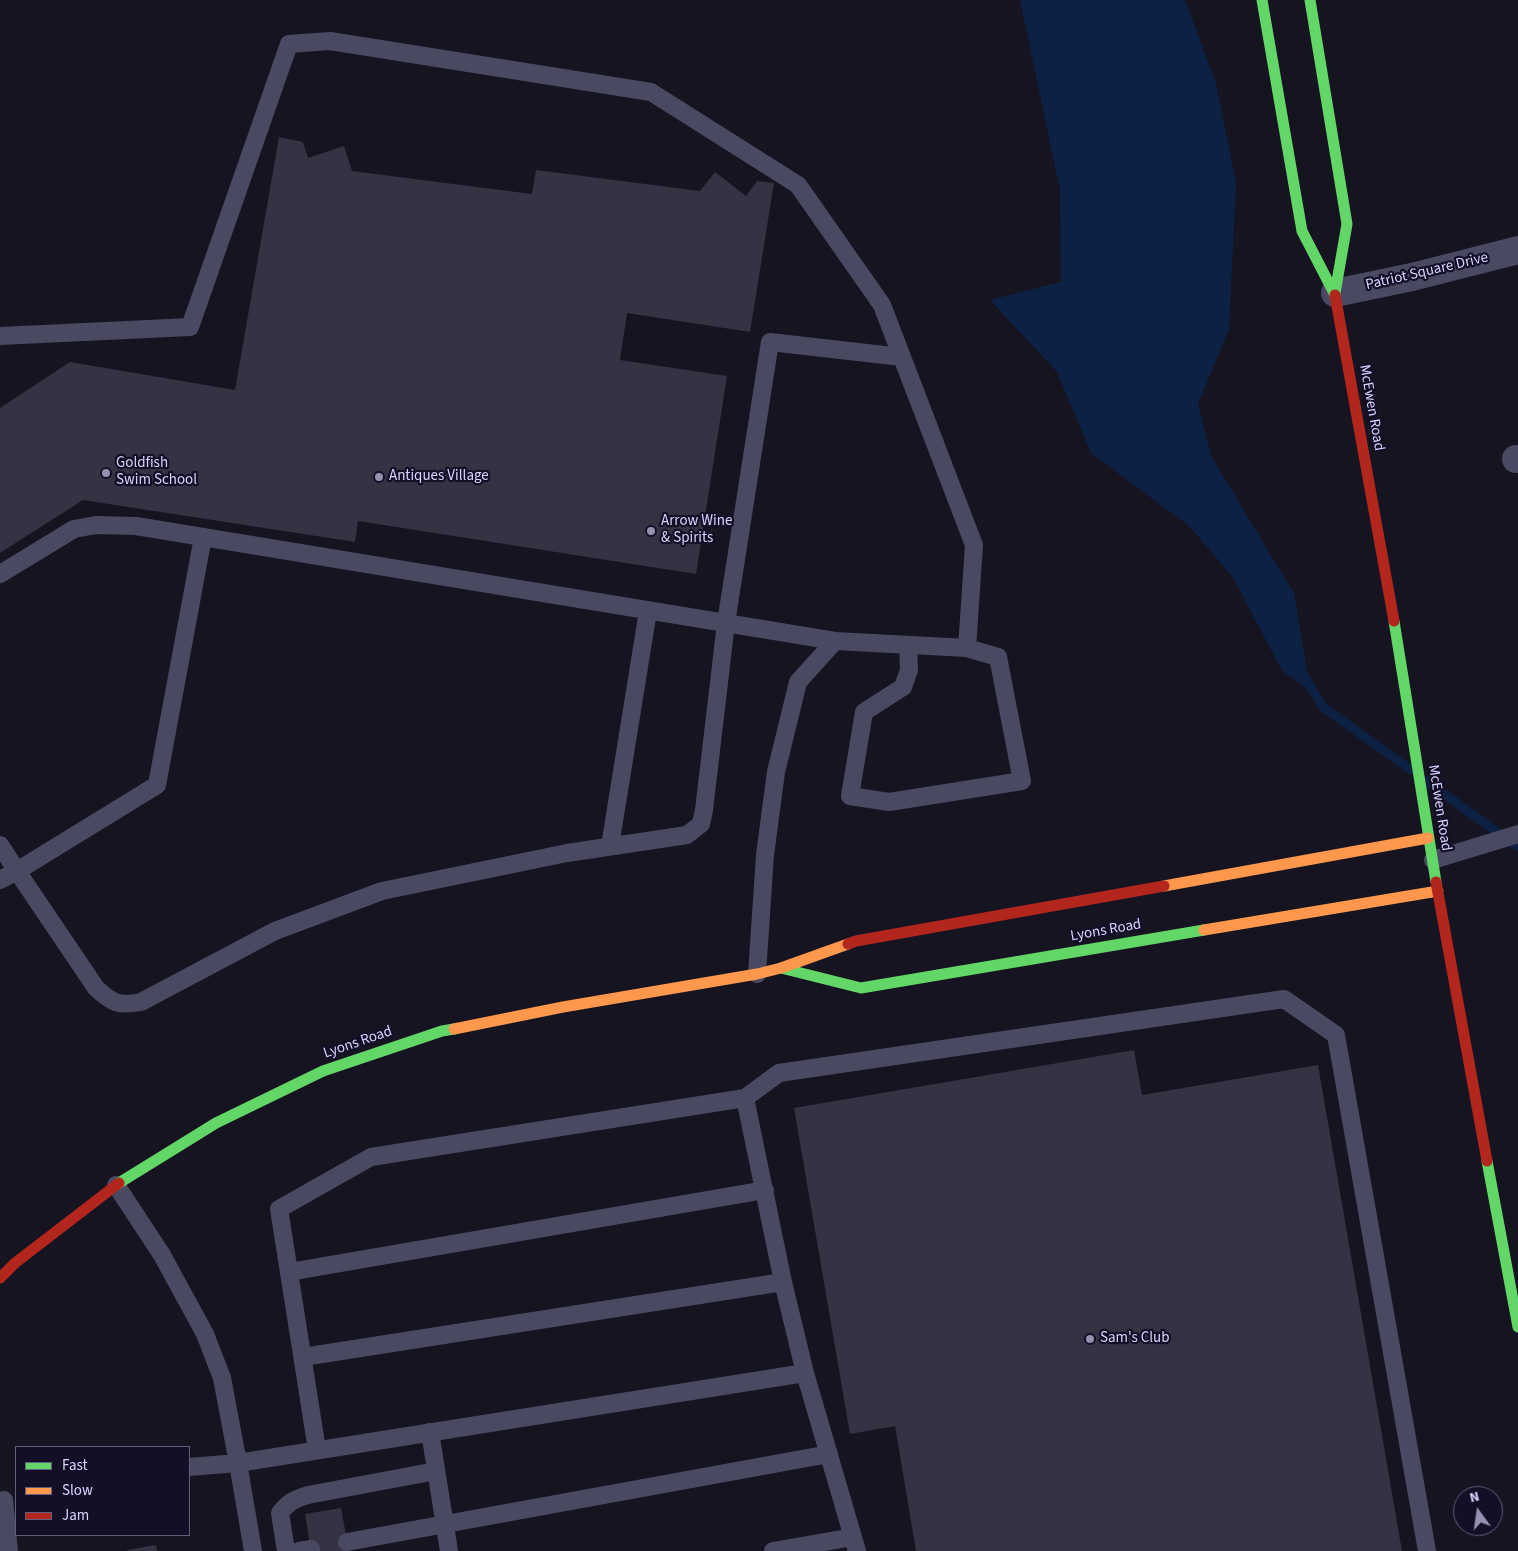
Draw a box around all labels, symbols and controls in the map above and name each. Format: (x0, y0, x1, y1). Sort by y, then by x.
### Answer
street label: Patriot Square Drive (1364, 249, 1490, 295)
street label: McEwen Road (1355, 363, 1387, 453)
place label: Goldfish Swim School (116, 455, 197, 490)
marker: Goldfish Swim School (100, 467, 112, 479)
place label: Antiques Village (389, 468, 489, 486)
marker: Antiques Village (373, 471, 385, 483)
place label: Arrow Wine & Spirits (661, 513, 732, 548)
marker: Arrow Wine & Spirits (645, 525, 657, 537)
street label: McEwen Road (1423, 764, 1455, 852)
street label: Lyons Road (1069, 916, 1143, 946)
street label: Lyons Road (321, 1023, 395, 1063)
place label: Sam's Club (1100, 1330, 1170, 1348)
marker: Sam's Club (1084, 1333, 1096, 1345)
legend (15, 1446, 190, 1536)
text: Fast (62, 1455, 88, 1476)
text: Slow (62, 1480, 93, 1501)
north arrow (1453, 1486, 1503, 1536)
text: N (1468, 1487, 1482, 1508)
text: Jam (62, 1505, 89, 1526)

